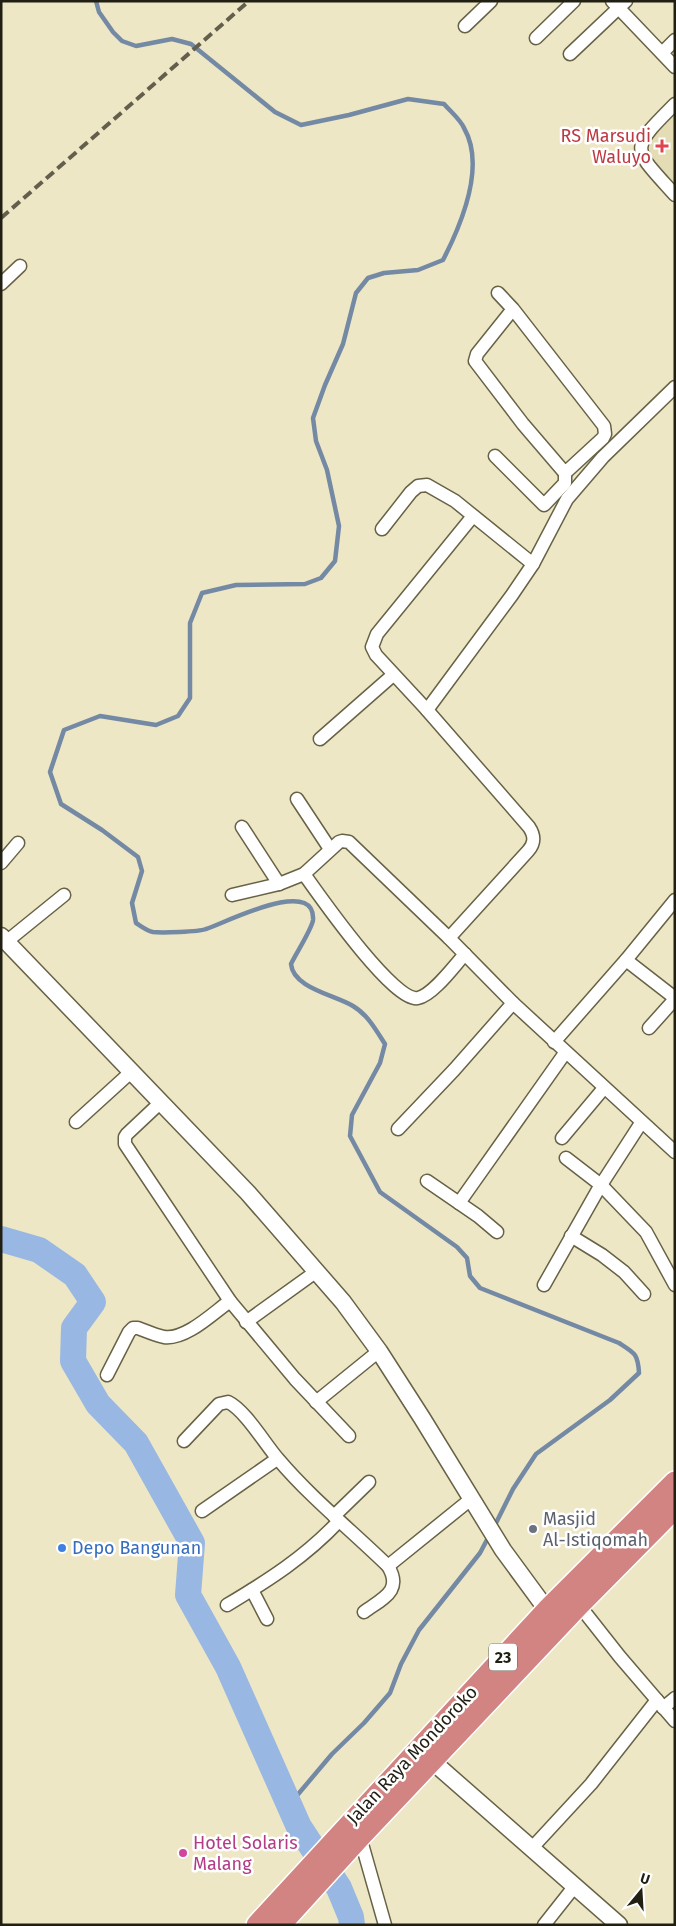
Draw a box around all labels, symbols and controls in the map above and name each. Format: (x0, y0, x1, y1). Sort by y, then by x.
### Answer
place label: RS Marsudi Waluyo (560, 125, 651, 168)
marker: RS Marsudi Waluyo (655, 139, 669, 153)
place label: Masjid Al-Istiqomah (543, 1508, 648, 1551)
marker: Masjid Al-Istiqomah (527, 1523, 539, 1535)
place label: Depo Bangunan (72, 1537, 201, 1559)
marker: Depo Bangunan (56, 1542, 68, 1554)
road number: 23 (489, 1644, 517, 1670)
street label: Jalan Raya Mondoroko (342, 1681, 482, 1829)
place label: Hotel Solaris Malang (193, 1832, 298, 1875)
marker: Hotel Solaris Malang (177, 1847, 189, 1859)
north arrow (616, 1866, 666, 1916)
text: U (638, 1870, 652, 1889)

